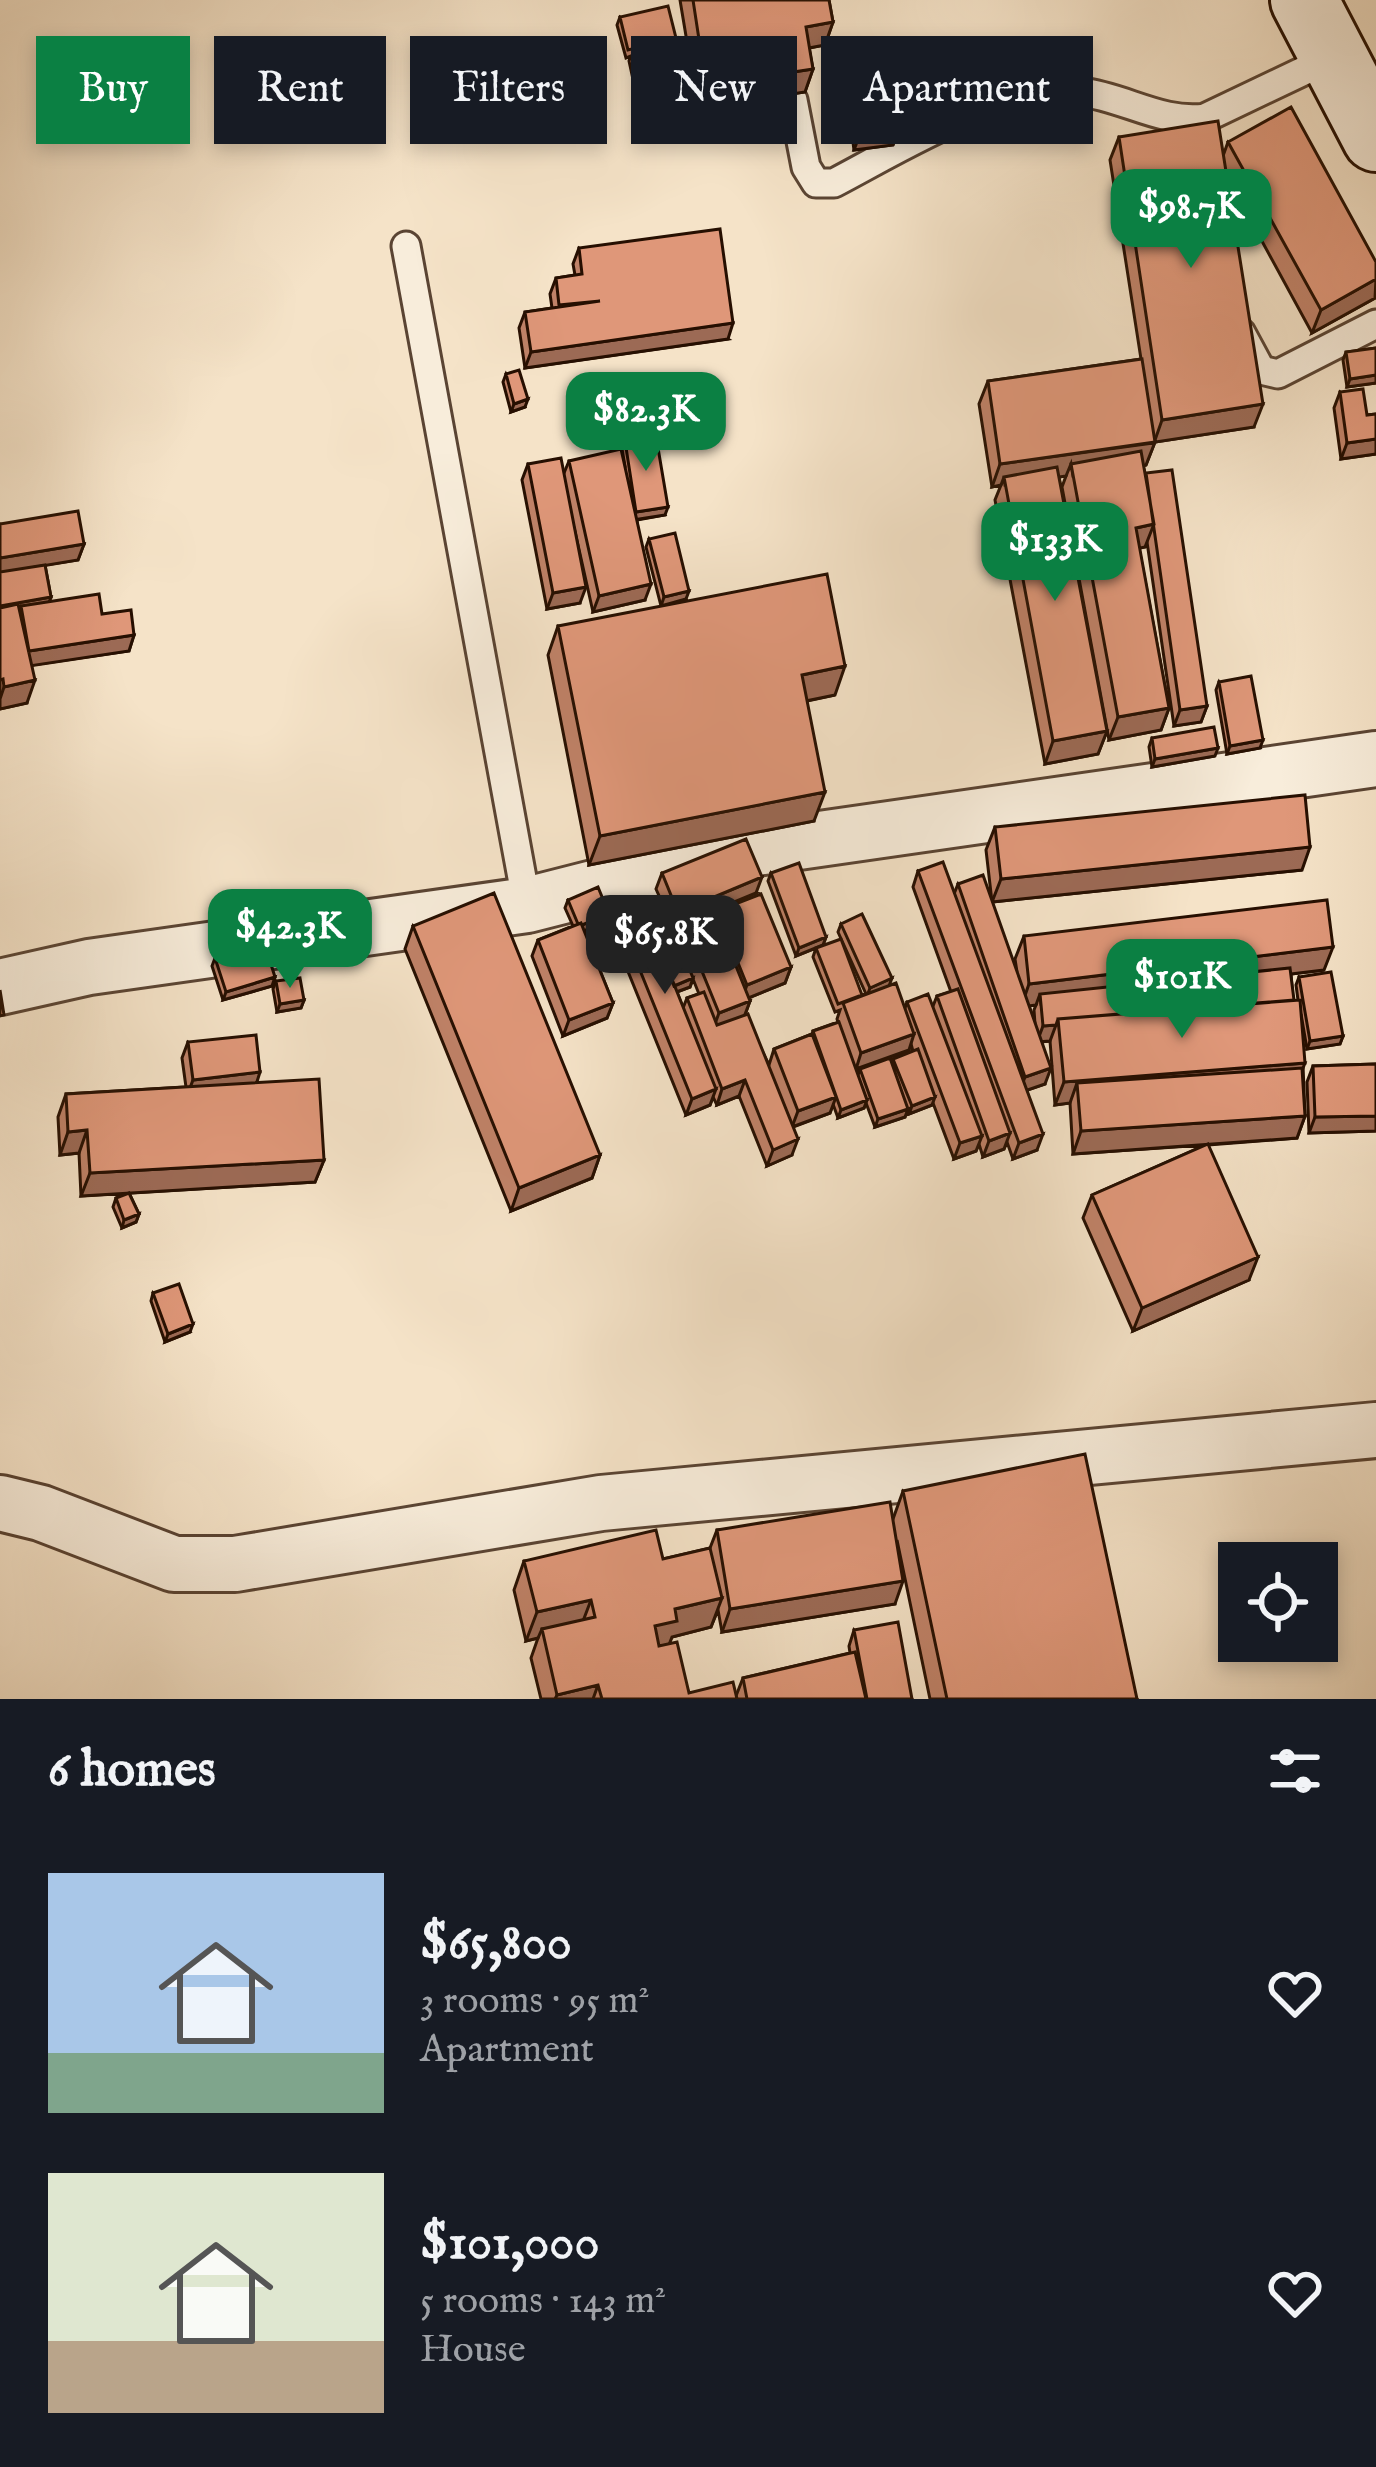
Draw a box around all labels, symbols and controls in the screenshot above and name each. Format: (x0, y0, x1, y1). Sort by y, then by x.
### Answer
chip: Buy (36, 36, 190, 144)
chip: Rent (214, 36, 386, 144)
chip: Filters (410, 36, 607, 144)
chip: New (631, 36, 797, 144)
chip: Apartment (821, 36, 1093, 144)
pin: $98.7K (1093, 169, 1289, 271)
text: $98.7K (1138, 183, 1244, 232)
pin: $82.3K (548, 372, 744, 474)
text: $82.3K (593, 386, 699, 435)
pin: $133K (971, 502, 1139, 604)
text: $133K (1008, 516, 1102, 565)
pin: $42.3K (192, 889, 388, 991)
pin: $65.8K (567, 895, 763, 997)
text: $42.3K (235, 903, 345, 952)
text: $65.8K (613, 909, 717, 958)
pin: $101K (1098, 939, 1266, 1041)
text: $101K (1133, 953, 1231, 1002)
map controls (1218, 1542, 1338, 1662)
button: locate (1218, 1542, 1338, 1662)
icon: filters (1262, 1738, 1328, 1804)
text: 6 homes (48, 1739, 216, 1804)
text: $65,800 (420, 1912, 572, 1977)
icon: home (144, 1921, 288, 2065)
icon: heart (1262, 1960, 1328, 2026)
text: 3 rooms · 95 m² (420, 1977, 650, 2026)
text: Apartment (420, 2026, 594, 2075)
text: $101,000 (420, 2212, 599, 2277)
icon: home (144, 2221, 288, 2365)
icon: heart (1262, 2260, 1328, 2326)
text: 5 rooms · 143 m² (420, 2277, 666, 2326)
text: House (420, 2326, 526, 2375)

